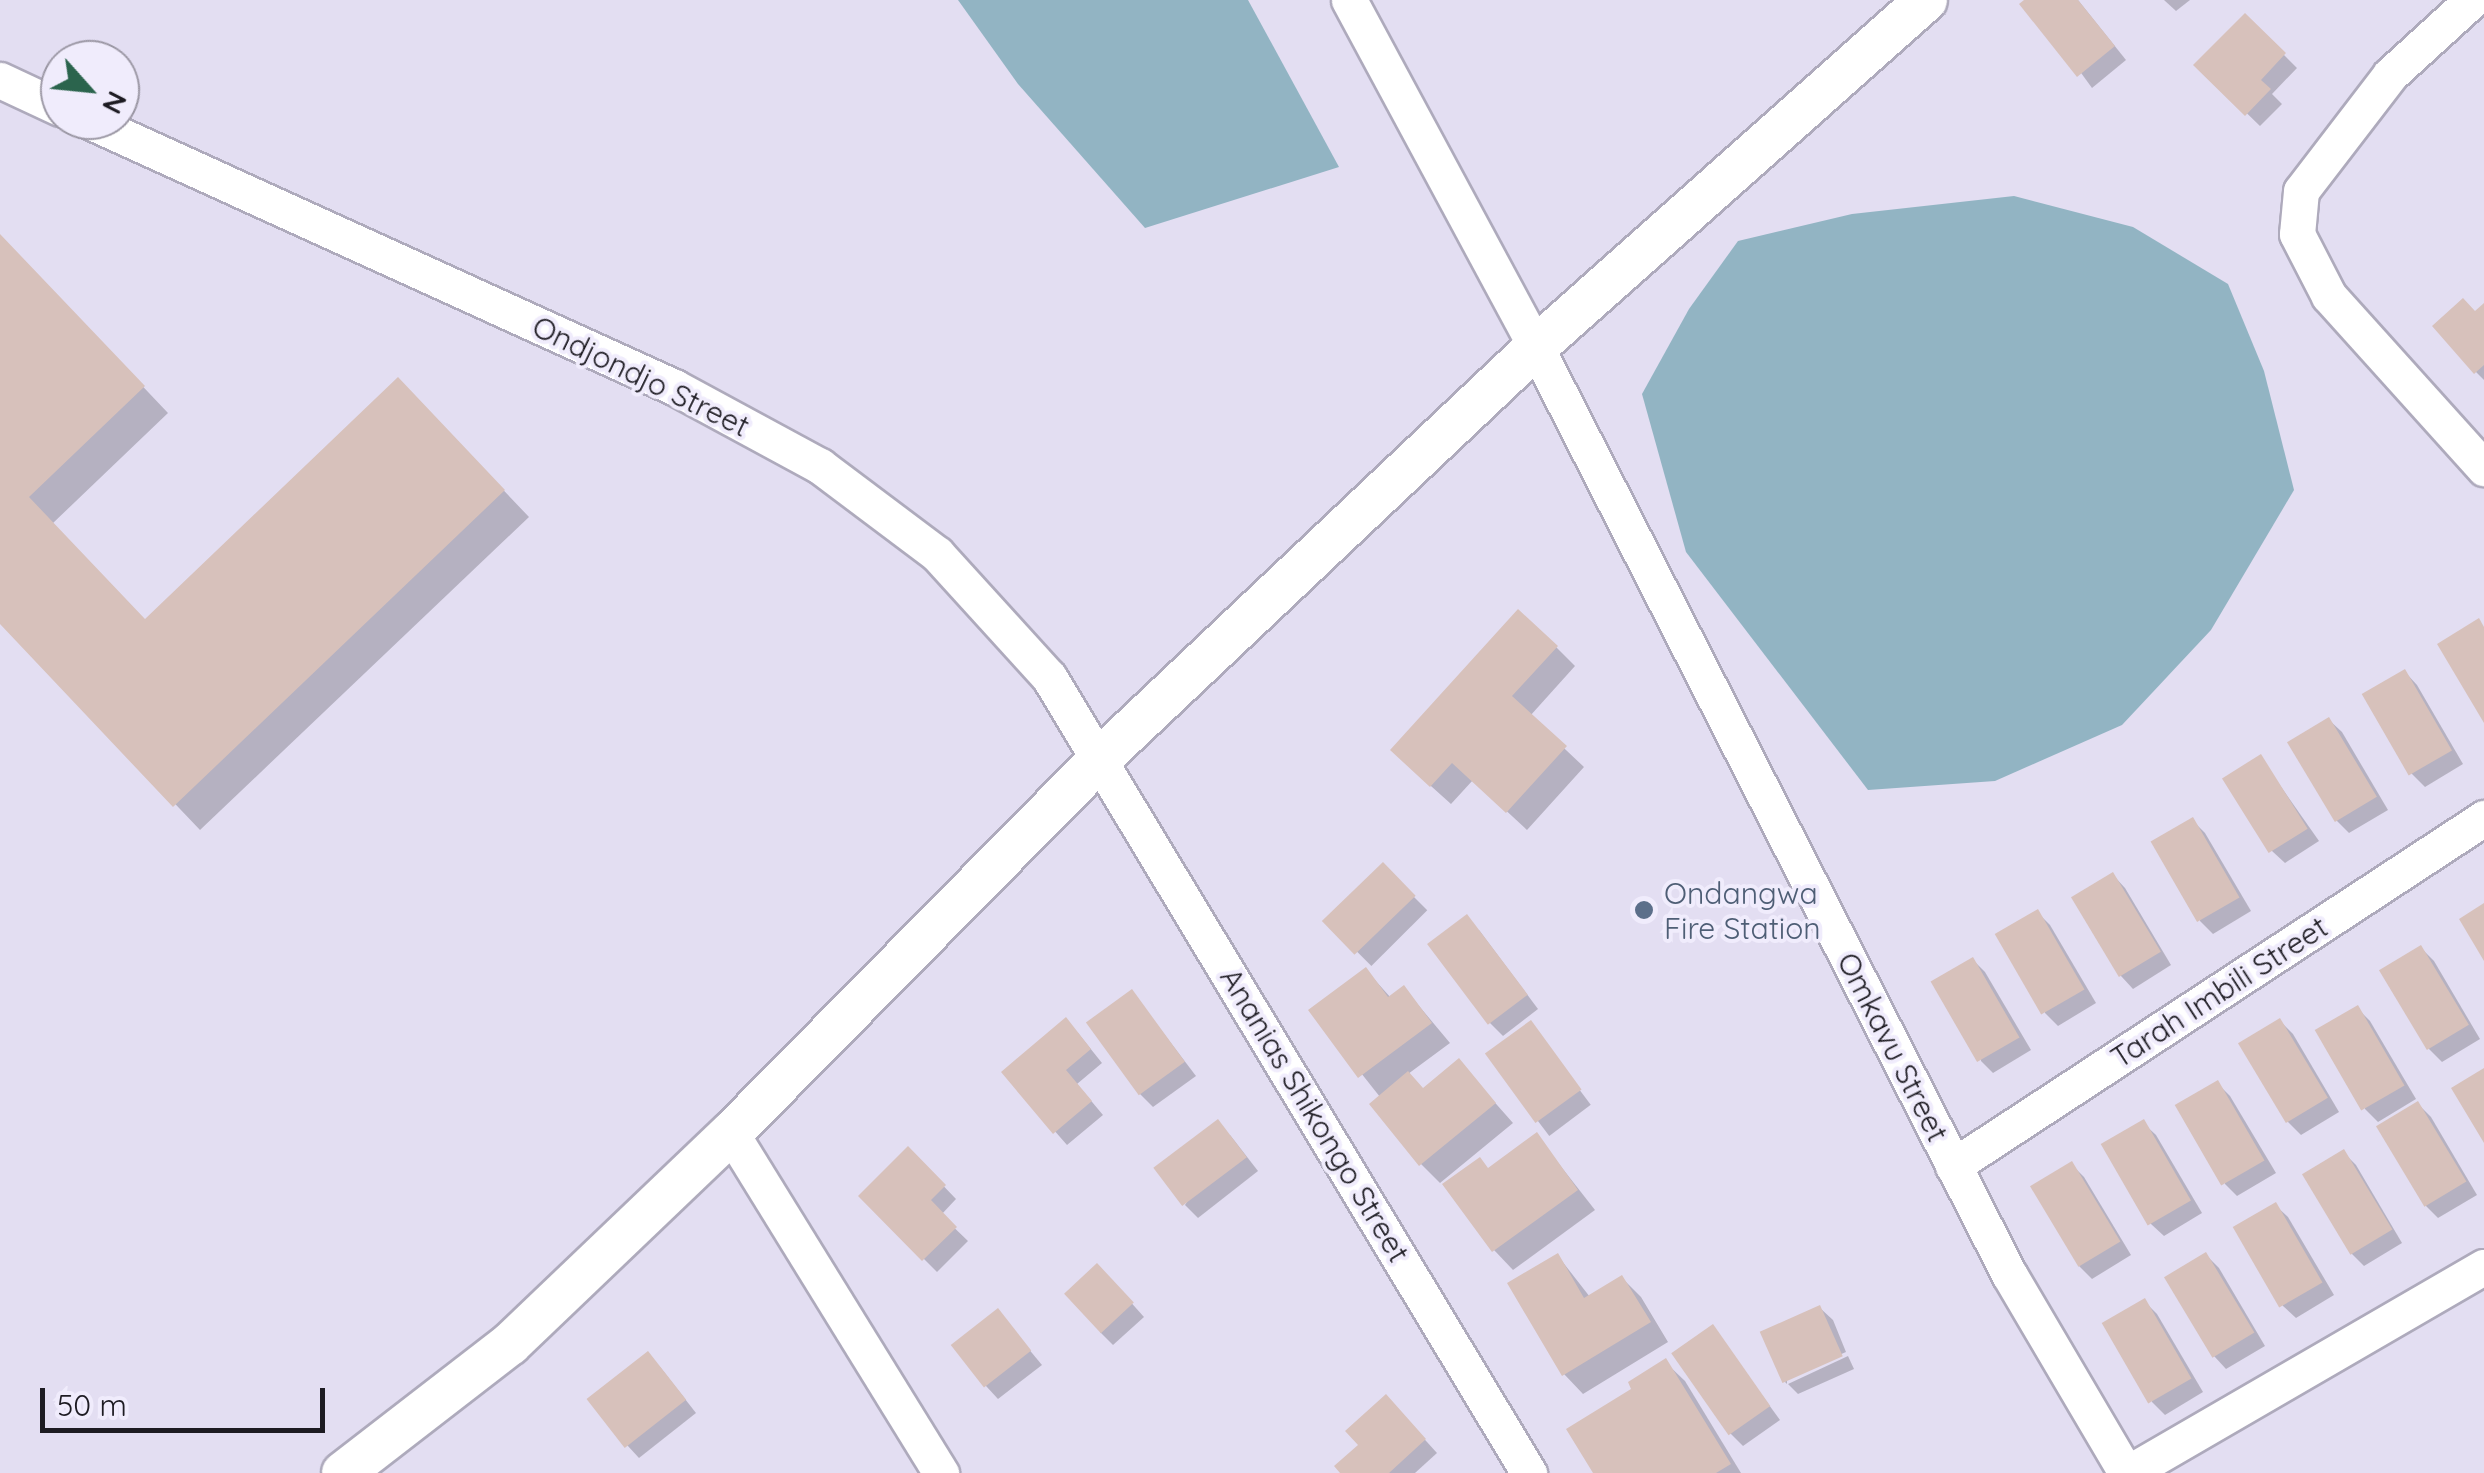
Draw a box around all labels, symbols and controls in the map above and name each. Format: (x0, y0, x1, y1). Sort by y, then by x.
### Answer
north arrow (40, 40, 140, 140)
text: N (95, 86, 136, 120)
street label: Ondjondjo Street (527, 308, 755, 444)
place label: Ondangwa Fire Station (1664, 875, 1821, 946)
marker: Ondangwa Fire Station (1633, 899, 1655, 921)
street label: Tarah Imbili Street (2104, 909, 2334, 1075)
street label: Omkavu Street (1830, 947, 1956, 1147)
street label: Ananias Shikongo Street (1213, 961, 1417, 1269)
scale bar (45, 1368, 330, 1430)
text: 50 m (57, 1386, 127, 1424)

